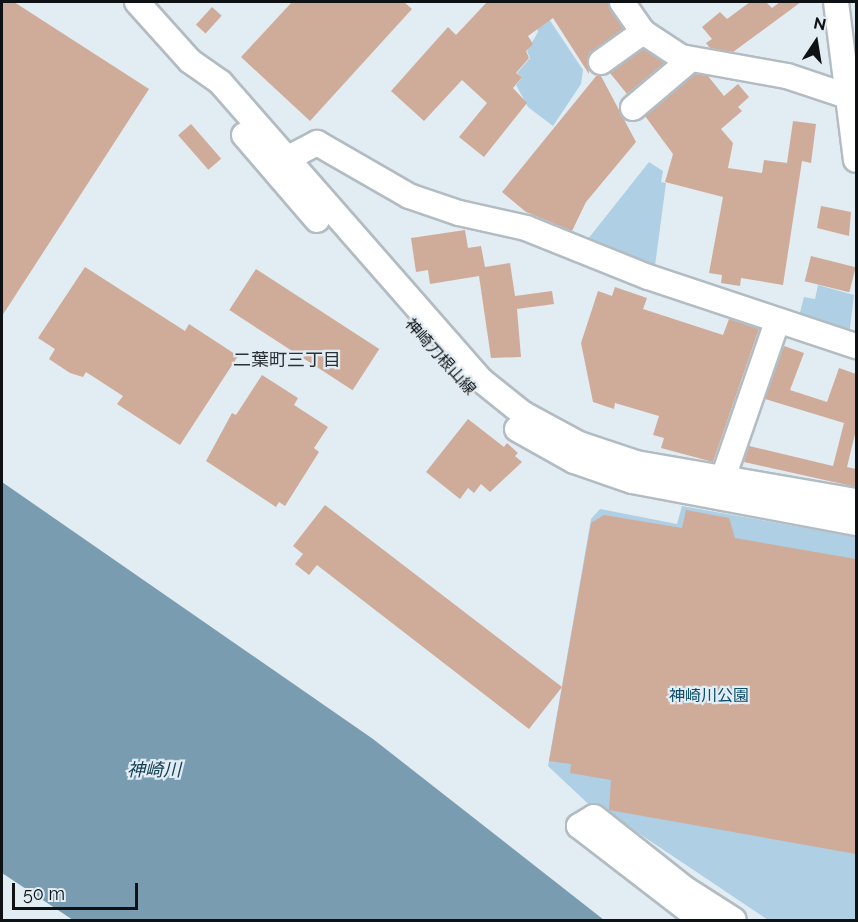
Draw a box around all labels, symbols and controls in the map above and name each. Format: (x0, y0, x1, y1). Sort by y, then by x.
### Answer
north arrow (786, 12, 846, 72)
text: N (812, 13, 828, 34)
street label: 神崎刀根山線 (401, 315, 479, 399)
district label: 二葉町三丁目 (233, 349, 341, 371)
park label: 神崎川公園 (669, 686, 749, 706)
water label: 神崎川 (127, 759, 181, 781)
scale bar (15, 871, 141, 909)
text: 50 m (23, 883, 65, 904)

